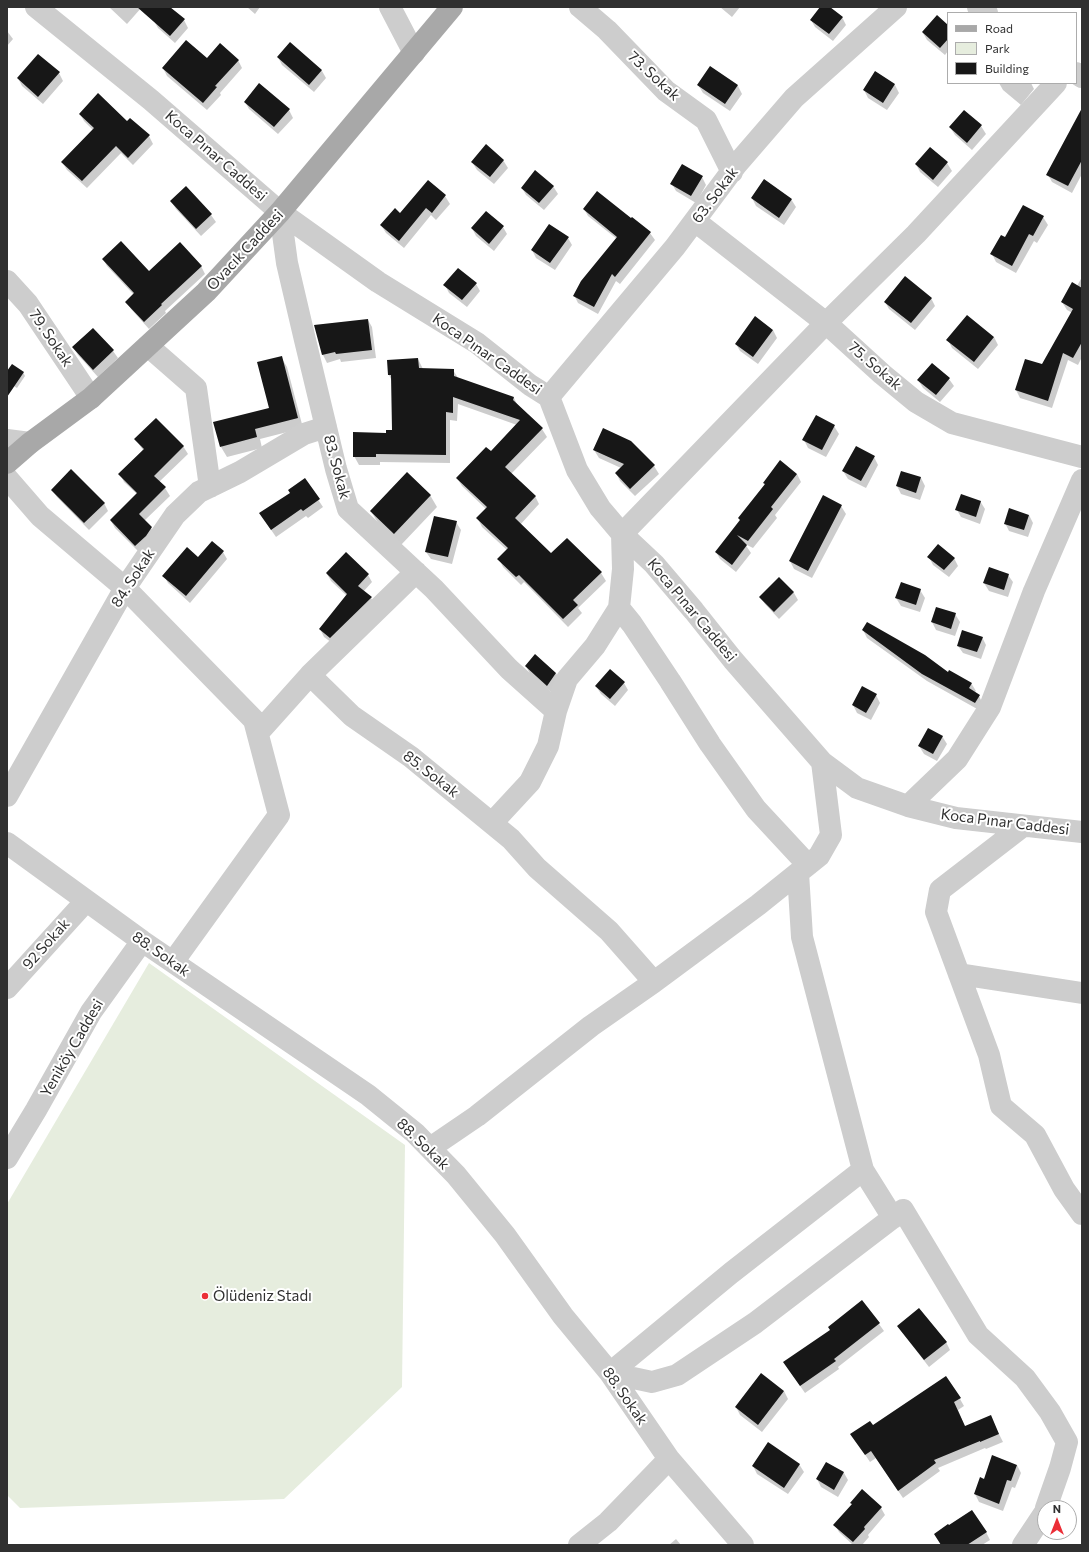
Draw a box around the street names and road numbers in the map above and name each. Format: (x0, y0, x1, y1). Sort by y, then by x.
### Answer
street label: 73. Sokak (624, 47, 684, 105)
street label: Koca Pınar Caddesi (161, 107, 271, 205)
street label: 63. Sokak (688, 163, 742, 227)
street label: Ovacık Caddesi (203, 206, 287, 294)
street label: 79. Sokak (25, 306, 77, 370)
street label: Koca Pınar Caddesi (429, 310, 545, 398)
street label: 75. Sokak (845, 338, 905, 394)
street label: 83. Sokak (320, 433, 354, 501)
street label: 84. Sokak (107, 545, 159, 611)
street label: Koca Pınar Caddesi (644, 555, 740, 665)
street label: 85. Sokak (400, 747, 462, 801)
street label: Koca Pınar Caddesi (940, 805, 1070, 839)
street label: 92 Sokak (19, 915, 73, 973)
street label: 88. Sokak (129, 928, 193, 980)
street label: Yeniköy Caddesi (37, 996, 107, 1100)
street label: 88. Sokak (393, 1115, 453, 1173)
street label: 88. Sokak (599, 1364, 651, 1428)

